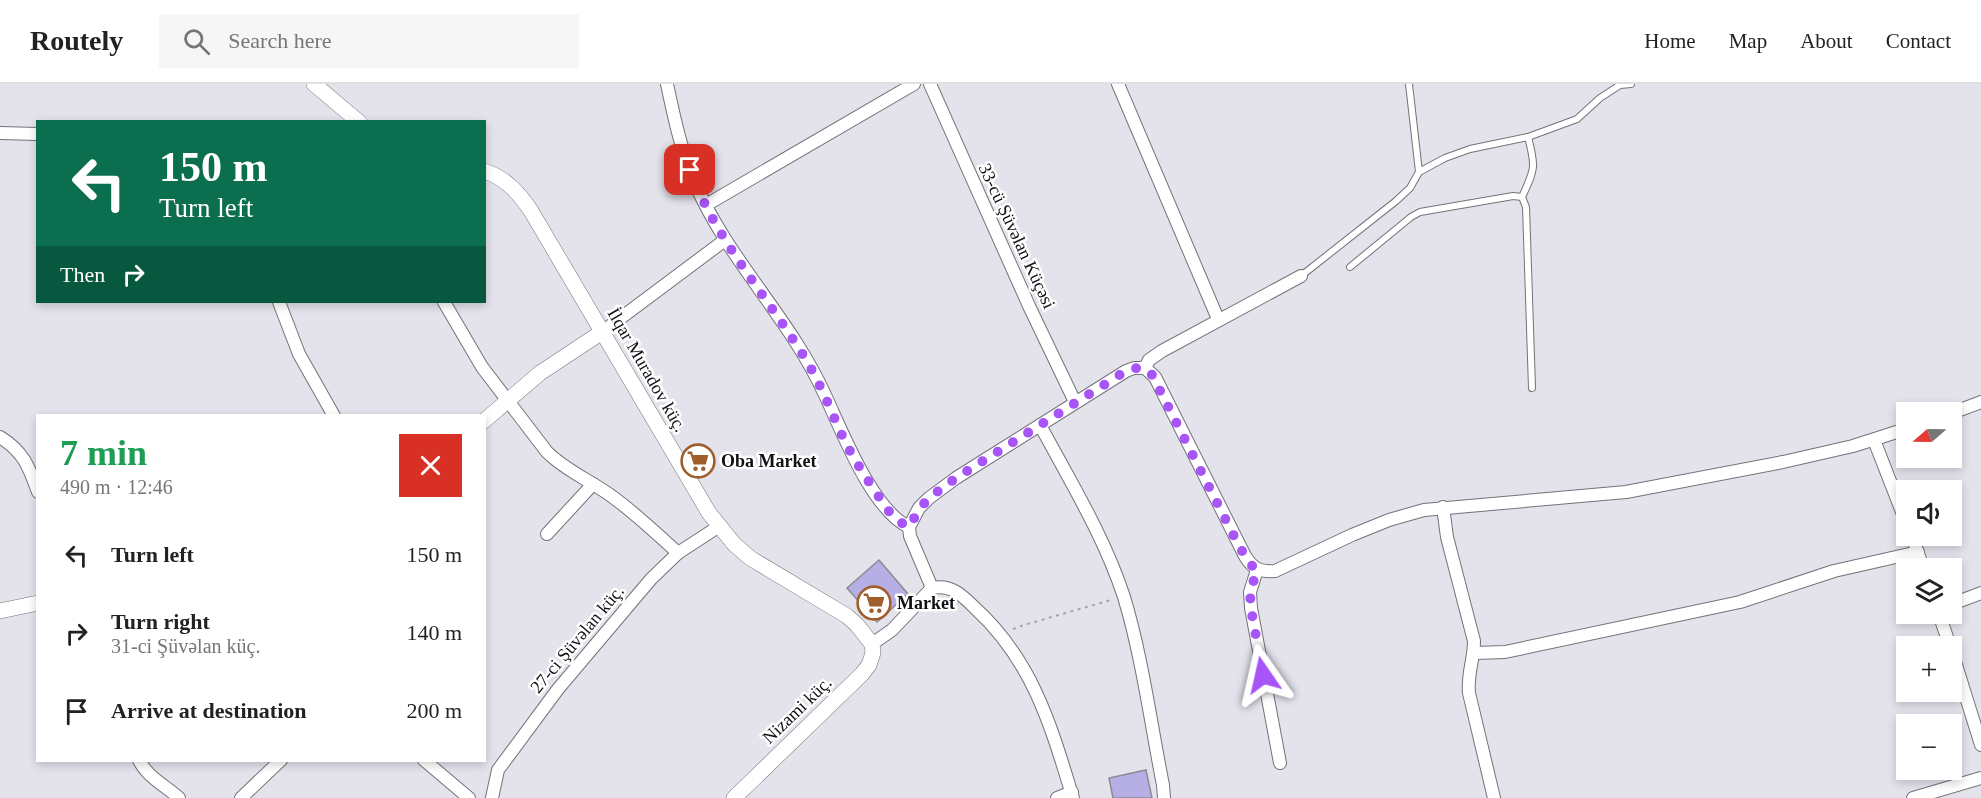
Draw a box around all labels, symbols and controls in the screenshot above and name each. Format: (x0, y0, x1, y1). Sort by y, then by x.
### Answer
search box (159, 14, 579, 68)
text: Routely (30, 25, 123, 56)
icon: search (180, 25, 213, 58)
text: Search here (228, 28, 332, 53)
text: Home (1644, 29, 1696, 53)
text: Map (1729, 29, 1767, 53)
text: About (1800, 29, 1853, 53)
text: Contact (1886, 29, 1951, 53)
icon: left (60, 144, 138, 222)
text: 150 m (159, 144, 268, 190)
pin (664, 144, 715, 195)
icon: arrive (673, 153, 706, 186)
street label: 33-cü Şüvəlan Küçəsi (975, 160, 1059, 312)
text: Turn left (159, 193, 253, 223)
icon: right (117, 258, 150, 291)
text: Then (60, 262, 105, 287)
street label: İlqar Muradov küç. (603, 305, 691, 435)
north arrow (1896, 402, 1962, 468)
map controls (1896, 402, 1962, 780)
text: 7 min (60, 433, 147, 473)
button: close (399, 434, 462, 497)
supermarket icon: Oba Market (680, 443, 716, 479)
place label: Oba Market (721, 451, 816, 471)
text: 490 m · 12:46 (60, 476, 173, 498)
button: sound (1896, 480, 1962, 546)
icon: left (60, 539, 93, 572)
text: Turn left (111, 542, 194, 567)
text: 150 m (406, 542, 462, 567)
button: layers (1896, 558, 1962, 624)
street label: 27-ci Şüvəlan küç. (526, 581, 628, 697)
supermarket icon: Market (856, 585, 892, 621)
place label: Market (897, 593, 955, 613)
text: Turn right (111, 609, 210, 634)
icon: right (60, 617, 93, 650)
text: 140 m (406, 620, 462, 645)
text: 31-ci Şüvəlan küç. (111, 635, 260, 657)
button: + (1896, 636, 1962, 702)
position arrow (1231, 643, 1295, 707)
street label: Nizami küç. (758, 672, 836, 748)
icon: arrive (60, 695, 93, 728)
text: Arrive at destination (111, 698, 307, 723)
text: 200 m (406, 698, 462, 723)
button: − (1896, 714, 1962, 780)

